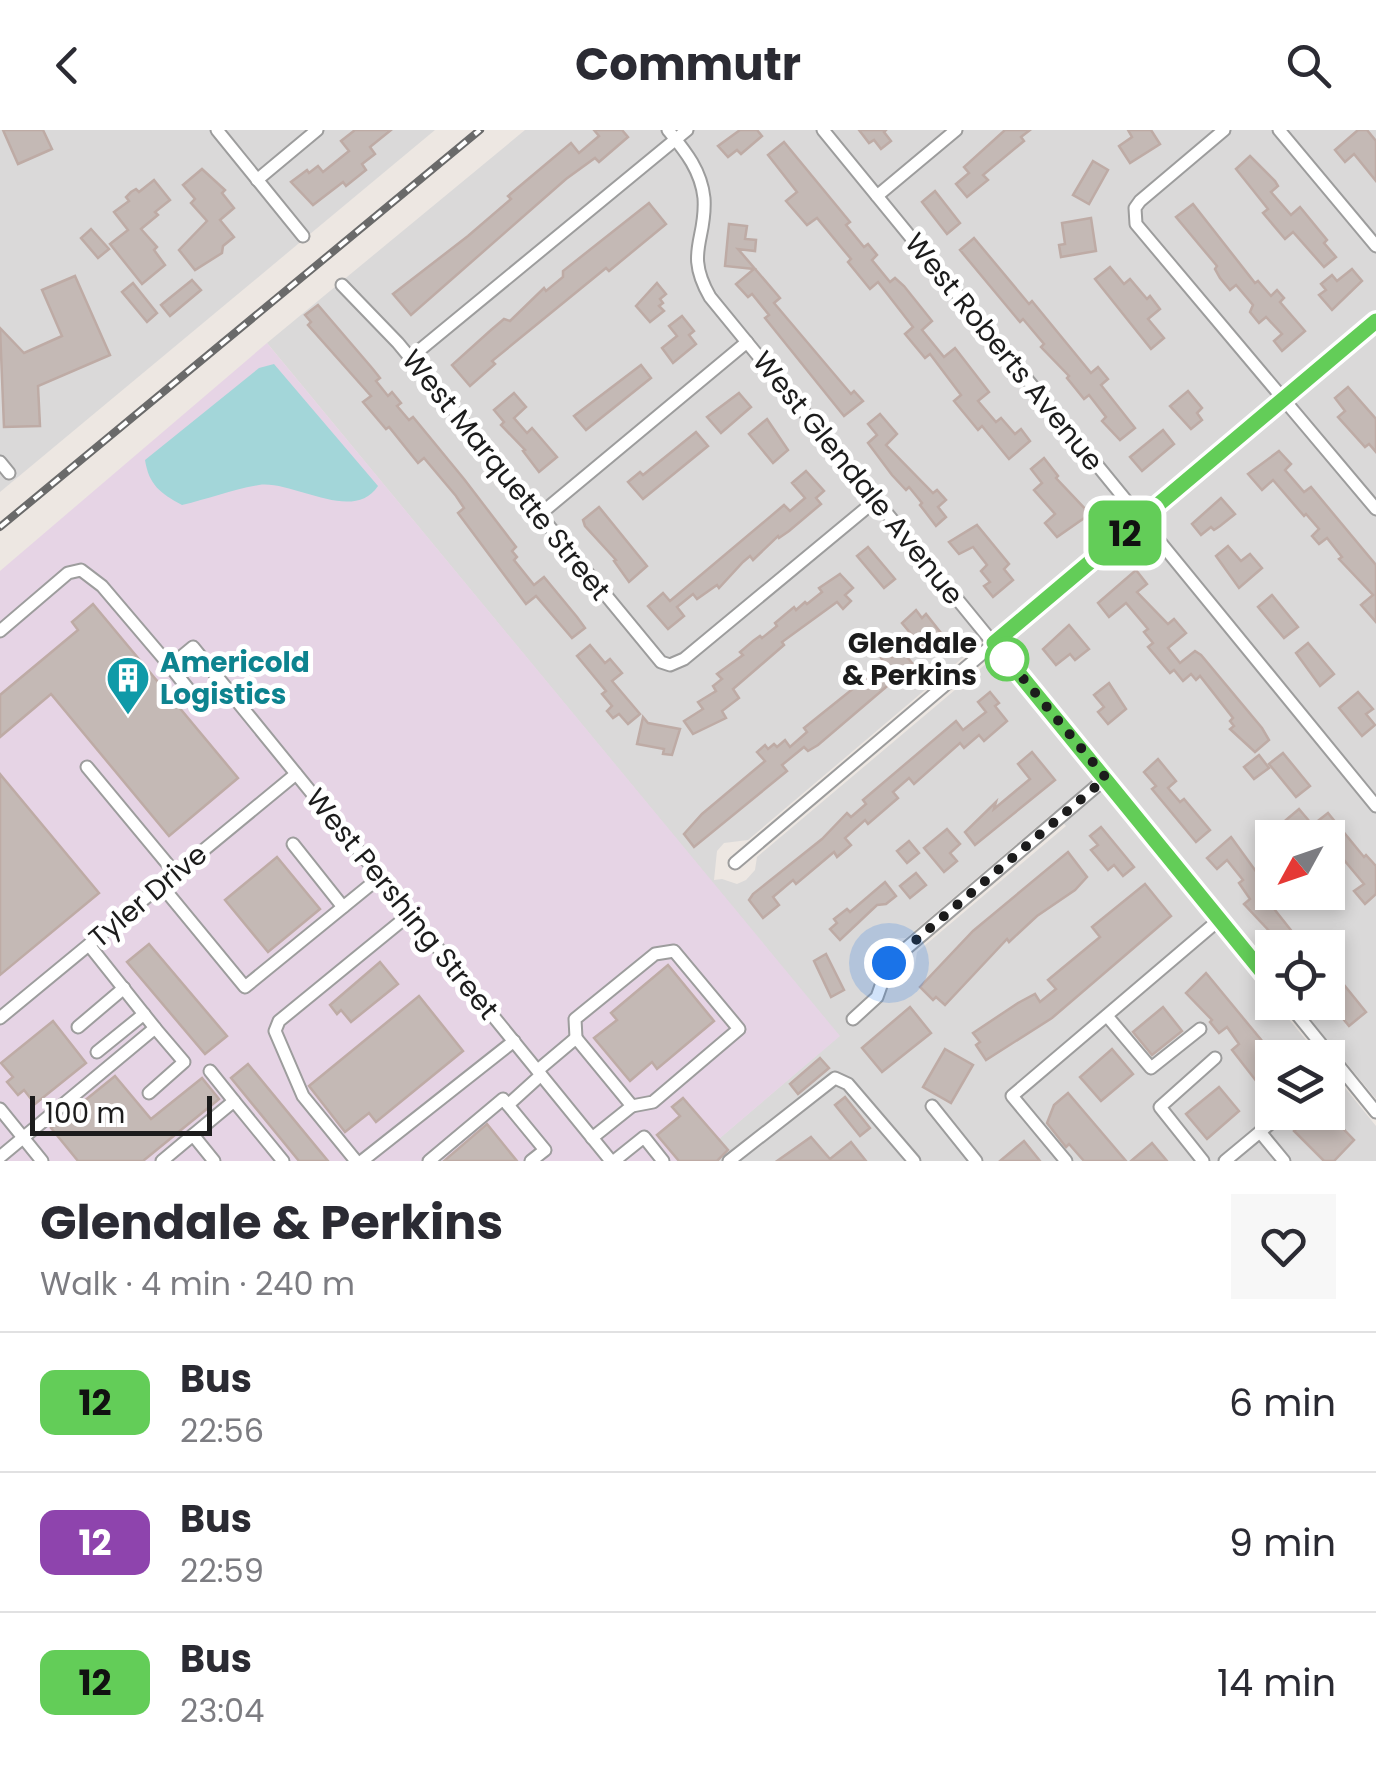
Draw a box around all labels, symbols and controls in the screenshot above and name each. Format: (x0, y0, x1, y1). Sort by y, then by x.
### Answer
text: Commutr (575, 33, 801, 96)
icon: back (40, 38, 95, 93)
icon: search (1281, 38, 1336, 93)
street label: West Roberts Avenue (896, 225, 1112, 479)
street label: West Marquette Street (393, 342, 619, 608)
street label: West Glendale Avenue (744, 343, 972, 613)
line badge: 12 (1080, 500, 1170, 566)
text: 12 (1108, 509, 1142, 558)
place label: Glendale & Perkins (842, 624, 977, 695)
marker: Glendale & Perkins (986, 638, 1028, 680)
place label: Americold Logistics (160, 643, 310, 714)
building icon: Americold Logistics (105, 655, 151, 716)
street label: West Pershing Street (297, 780, 507, 1028)
north arrow (1255, 820, 1345, 910)
map controls (1255, 820, 1345, 1130)
street label: Tyler Drive (81, 835, 215, 957)
button: locate (1255, 930, 1345, 1020)
your location (864, 938, 914, 988)
button: layers (1255, 1040, 1345, 1130)
scale bar (30, 1091, 212, 1136)
text: 100 m (45, 1094, 125, 1133)
text: Glendale & Perkins (40, 1189, 503, 1256)
button: heart (1231, 1194, 1336, 1299)
text: Walk · 4 min · 240 m (40, 1261, 355, 1306)
text: Bus (180, 1352, 252, 1405)
text: 6 min (1229, 1376, 1336, 1429)
text: 12 (78, 1378, 112, 1427)
text: 22:56 (180, 1408, 264, 1453)
text: Bus (180, 1492, 252, 1545)
text: 9 min (1229, 1516, 1336, 1569)
text: 12 (78, 1518, 112, 1567)
text: 22:59 (180, 1548, 264, 1593)
text: Bus (180, 1632, 252, 1685)
text: 14 min (1217, 1656, 1336, 1709)
text: 12 (78, 1658, 112, 1707)
text: 23:04 (180, 1688, 264, 1733)

